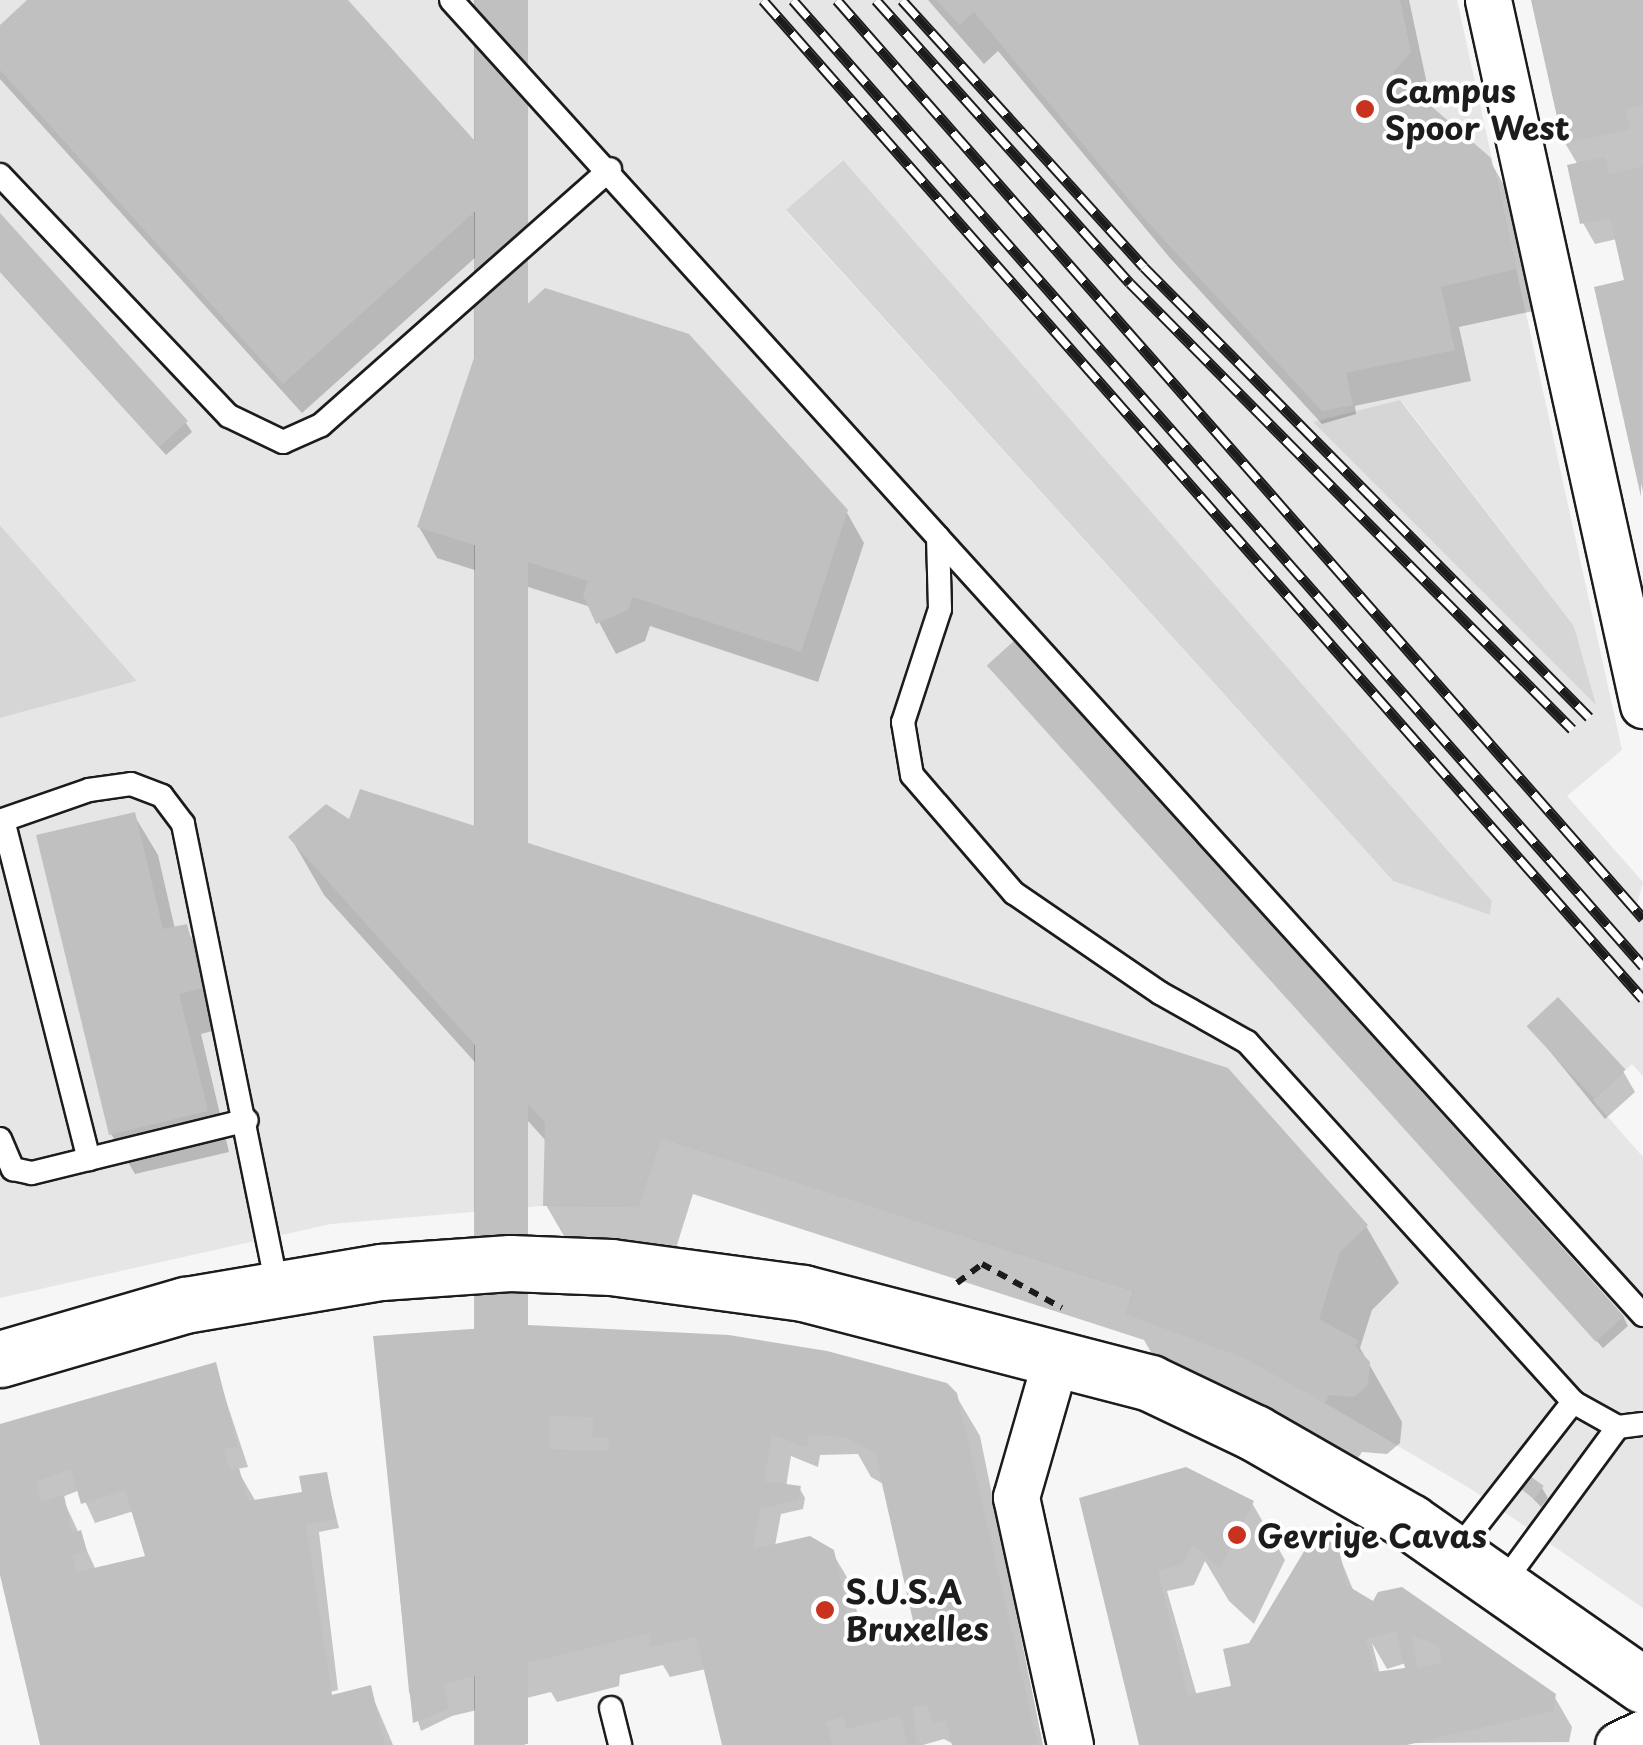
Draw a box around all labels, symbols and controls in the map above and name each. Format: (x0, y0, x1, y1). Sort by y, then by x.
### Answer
place label: Campus Spoor West (1385, 72, 1570, 147)
marker: Campus Spoor West (1354, 98, 1376, 120)
place label: Gevriye Cavas (1257, 1516, 1490, 1554)
marker: Gevriye Cavas (1226, 1524, 1248, 1546)
place label: S.U.S.A Bruxelles (845, 1573, 989, 1648)
marker: S.U.S.A Bruxelles (814, 1599, 836, 1621)

